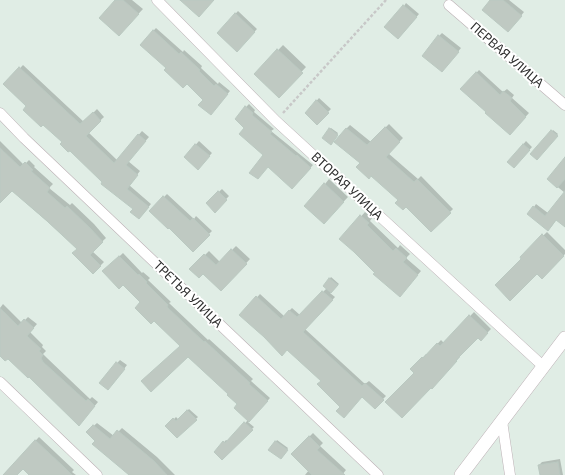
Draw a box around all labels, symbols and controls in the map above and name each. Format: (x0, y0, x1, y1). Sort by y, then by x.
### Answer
street label: ПЕРВАЯ УЛИЦА (467, 19, 547, 91)
street label: ВТОРАЯ УЛИЦА (308, 149, 386, 223)
street label: ТРЕТЬЯ УЛИЦА (150, 257, 226, 331)

